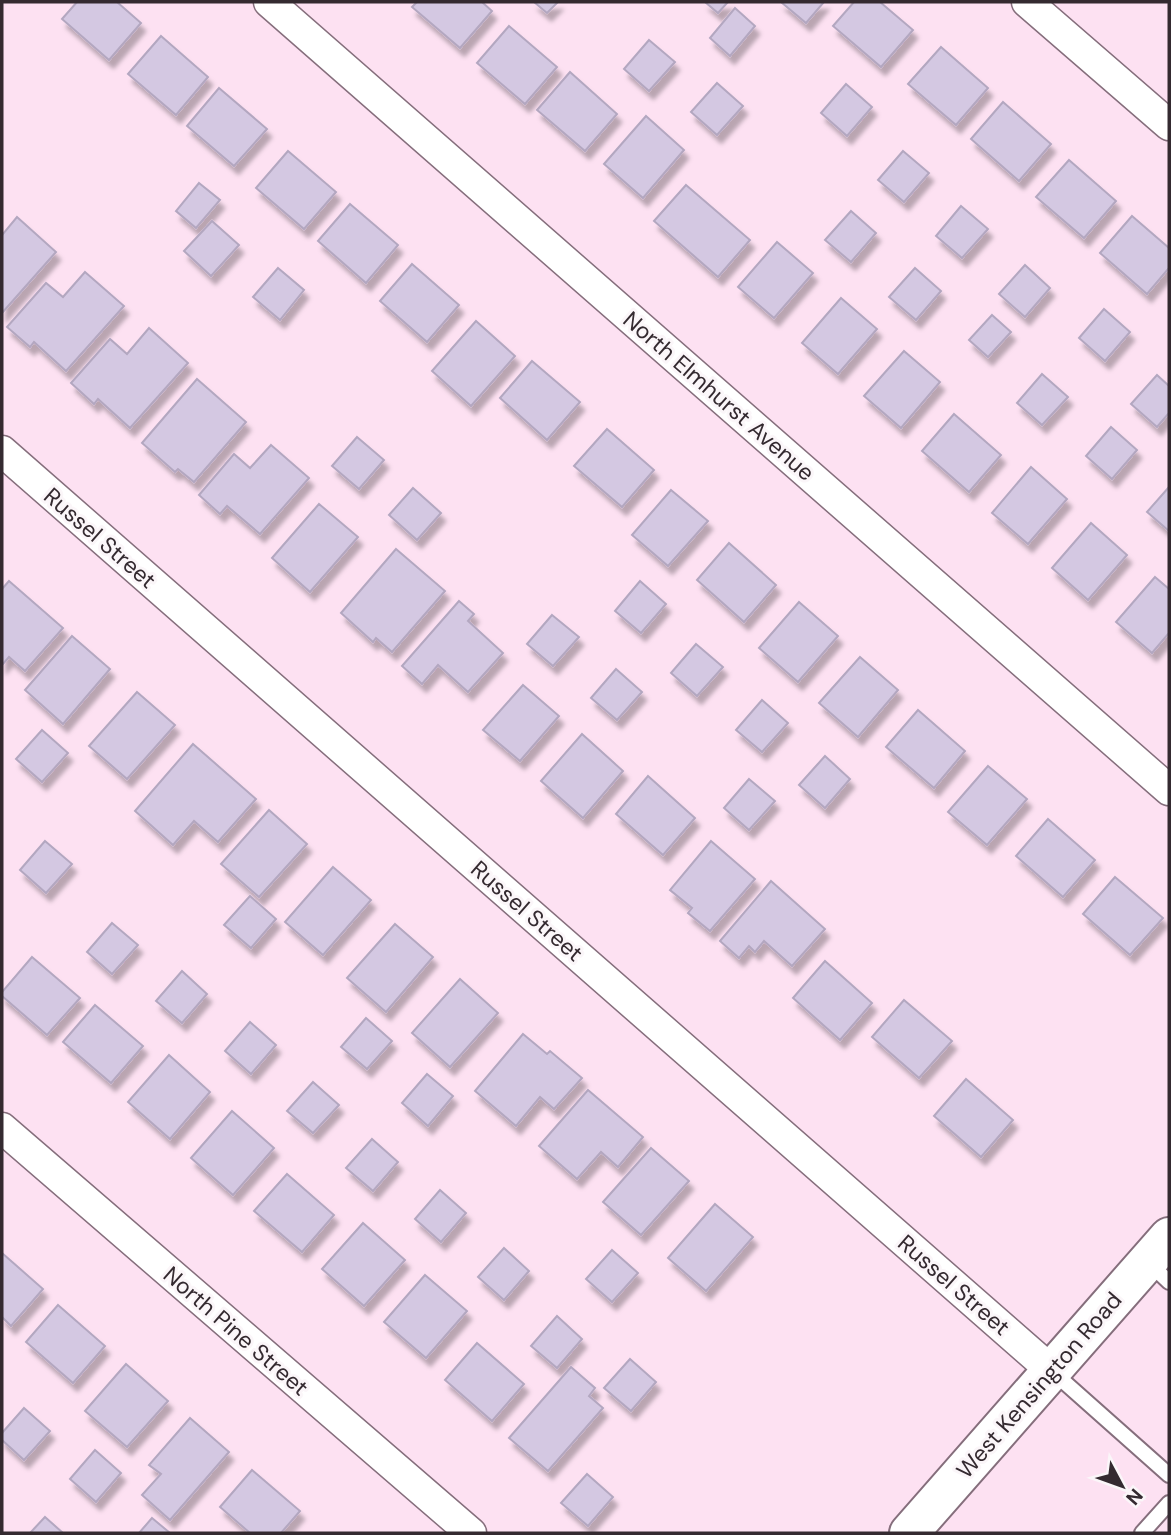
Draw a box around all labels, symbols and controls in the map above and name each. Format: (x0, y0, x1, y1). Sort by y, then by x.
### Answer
street label: North Elmhurst Avenue (617, 305, 821, 487)
street label: Russel Street (38, 481, 162, 595)
street label: Russel Street (465, 854, 589, 968)
street label: Russel Street (892, 1228, 1016, 1342)
street label: North Pine Street (157, 1260, 315, 1402)
street label: West Kensington Road (950, 1286, 1128, 1484)
north arrow (1087, 1451, 1157, 1521)
text: N (1120, 1483, 1148, 1510)

